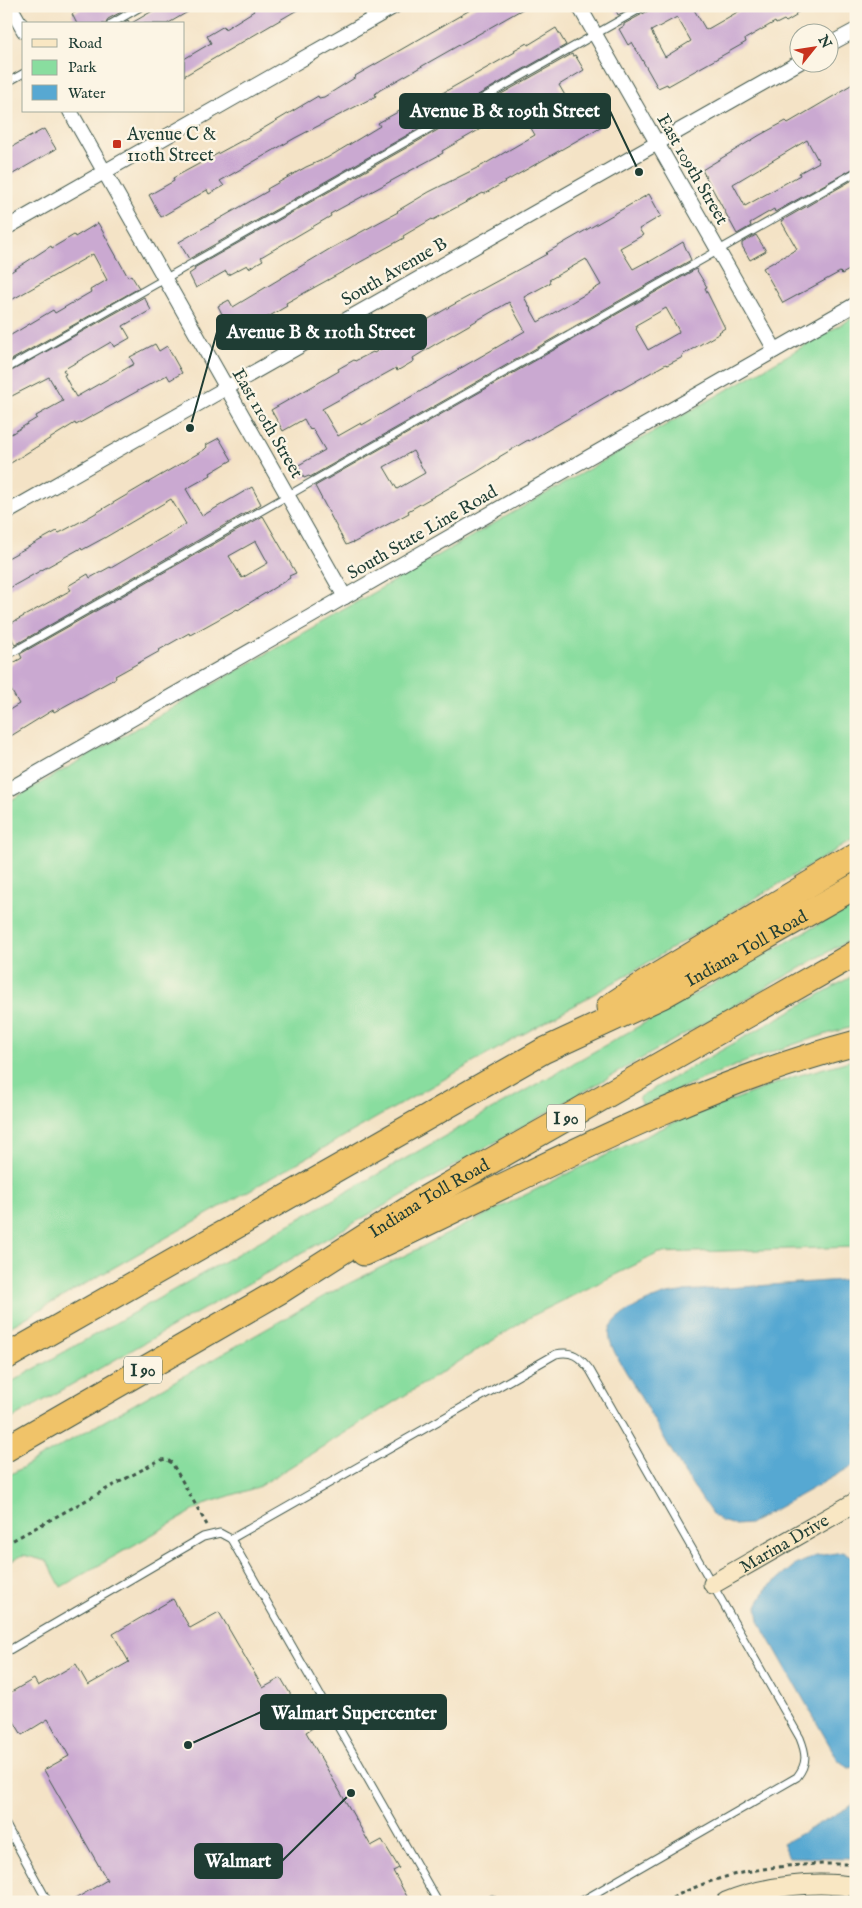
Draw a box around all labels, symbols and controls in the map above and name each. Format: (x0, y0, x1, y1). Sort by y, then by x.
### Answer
legend (22, 22, 185, 112)
north arrow (790, 22, 840, 72)
text: N (813, 31, 835, 52)
text: Road (68, 34, 103, 53)
text: Park (68, 58, 98, 77)
text: Water (68, 84, 106, 103)
callout: Avenue B & 109th Street (400, 94, 610, 128)
text: Avenue B & 109th Street (409, 100, 600, 124)
street label: East 109th Street (651, 110, 733, 229)
place label: Avenue C & 110th Street (126, 124, 216, 168)
marker: Avenue C & 110th Street (111, 138, 123, 150)
street label: South Avenue B (338, 233, 452, 312)
callout: Avenue B & 110th Street (217, 315, 426, 349)
text: Avenue B & 110th Street (226, 321, 416, 345)
street label: East 110th Street (226, 365, 307, 483)
street label: South State Line Road (344, 481, 502, 586)
street label: Indiana Toll Road (682, 906, 812, 993)
road number: I 90 (547, 1104, 585, 1132)
street label: Indiana Toll Road (365, 1154, 494, 1244)
road number: I 90 (124, 1356, 162, 1384)
street label: Marina Drive (736, 1510, 834, 1579)
callout: Walmart Supercenter (261, 1695, 446, 1729)
text: Walmart Supercenter (270, 1702, 438, 1726)
callout: Walmart (195, 1844, 282, 1878)
text: Walmart (204, 1850, 272, 1874)

